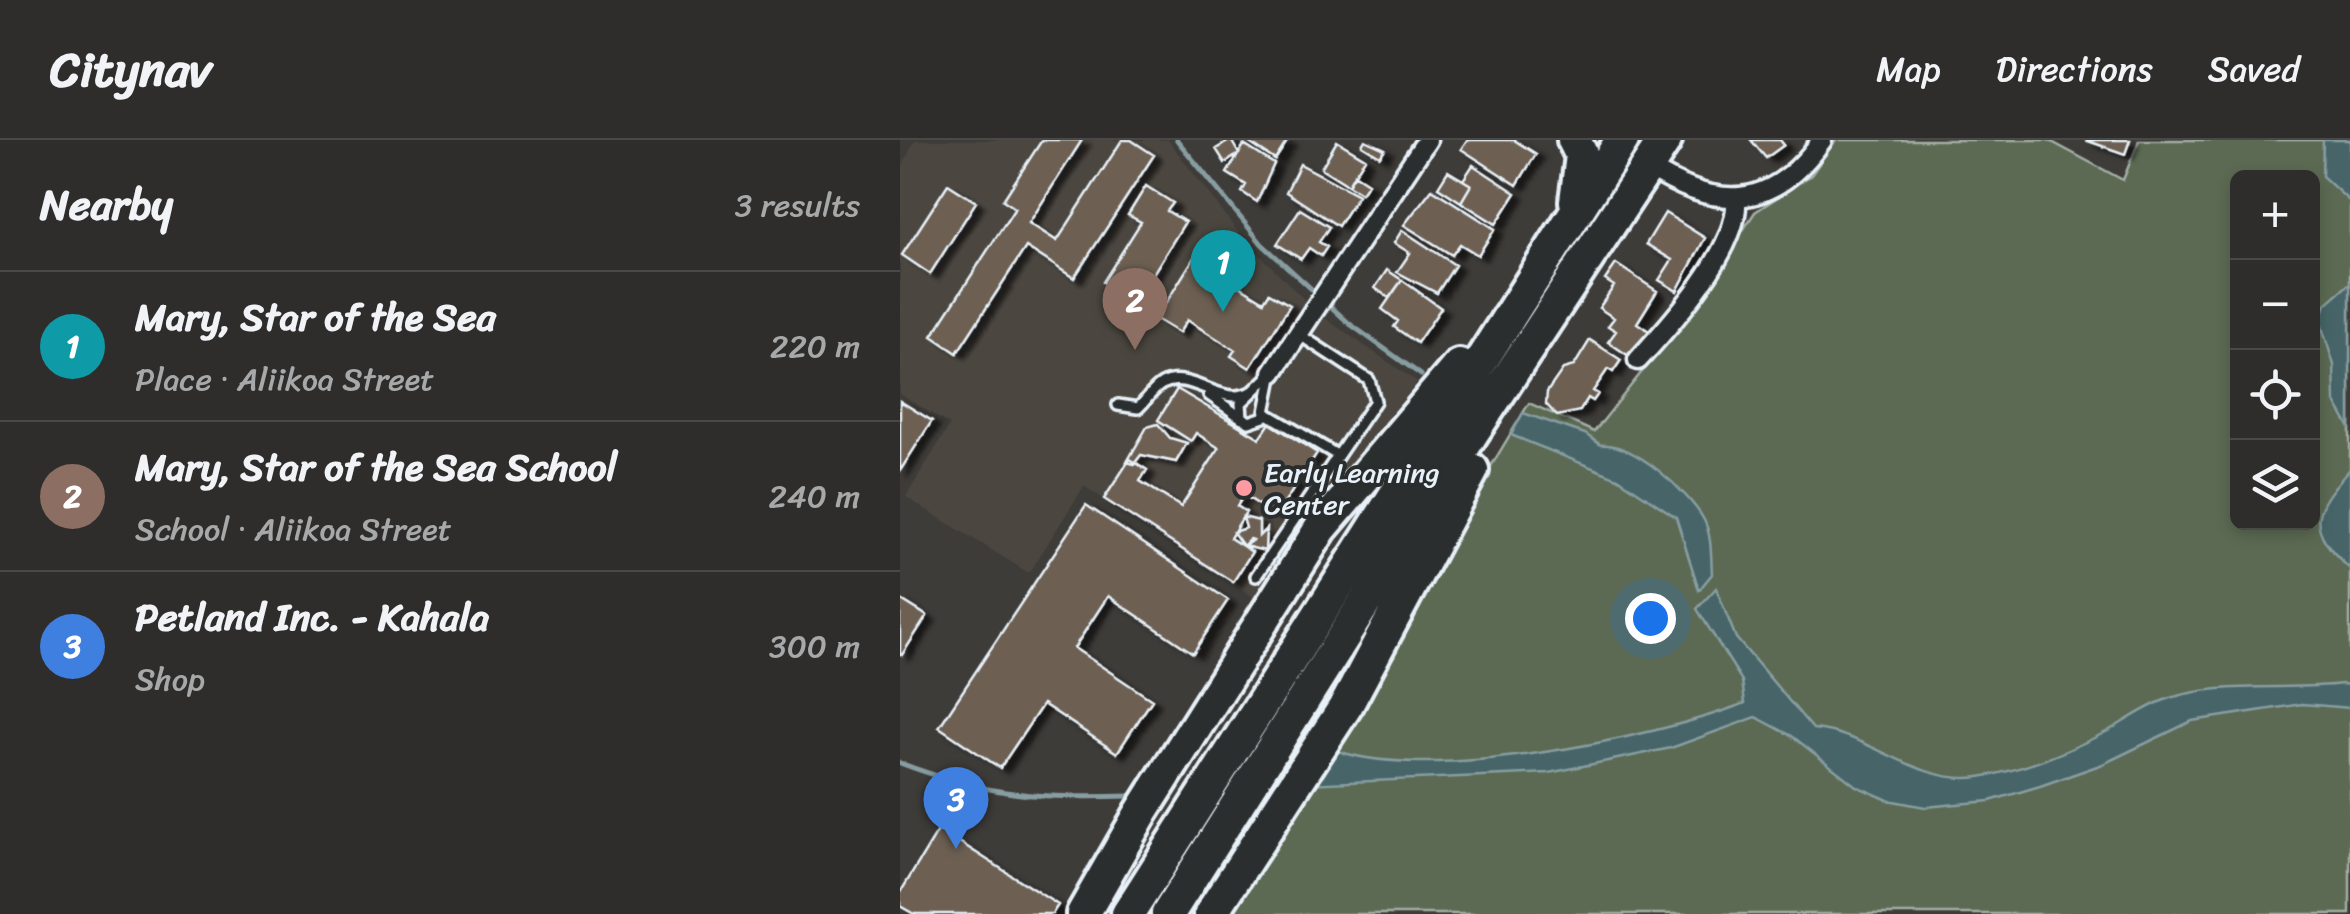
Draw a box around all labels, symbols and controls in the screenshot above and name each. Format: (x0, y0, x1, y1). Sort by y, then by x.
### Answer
text: Citynav (50, 27, 212, 112)
text: Map (1876, 38, 1941, 100)
text: Directions (1996, 38, 2153, 100)
text: Saved (2208, 38, 2300, 100)
text: Nearby (40, 168, 173, 242)
map controls (2230, 170, 2320, 530)
button: + (2230, 170, 2320, 260)
text: 3 results (735, 177, 860, 234)
pin: 1 (1190, 230, 1256, 312)
button: − (2230, 260, 2320, 350)
pin: 2 (1102, 268, 1168, 350)
text: Mary, Star of the Sea (135, 284, 496, 351)
text: 1 (66, 318, 79, 375)
text: 220 m (770, 318, 860, 375)
button: locate (2230, 350, 2320, 440)
text: Place · Aliikoa Street (135, 351, 434, 408)
text: Mary, Star of the Sea School (135, 434, 617, 501)
button: layers (2230, 440, 2320, 530)
place label: Early Learning Center (1264, 448, 1440, 529)
text: 2 (63, 468, 82, 525)
text: 240 m (768, 468, 860, 525)
marker: Early Learning Center (1233, 477, 1255, 499)
text: School · Aliikoa Street (135, 501, 452, 558)
text: Petland Inc. - Kahala (135, 584, 489, 651)
your location (1625, 593, 1676, 644)
text: 3 (64, 618, 81, 675)
text: 300 m (769, 618, 860, 675)
text: Shop (135, 651, 205, 708)
pin: 3 (923, 766, 988, 849)

